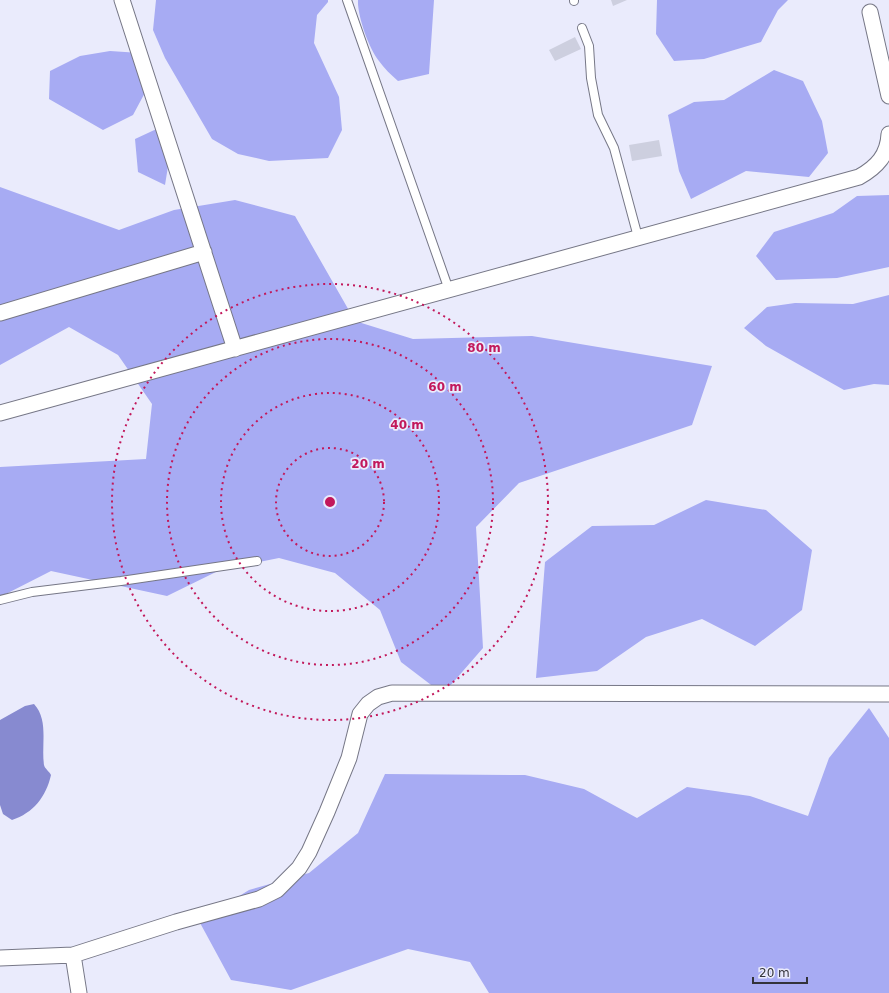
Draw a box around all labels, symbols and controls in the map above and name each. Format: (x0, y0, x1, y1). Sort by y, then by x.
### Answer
text: 80 m (467, 341, 501, 355)
text: 60 m (428, 380, 462, 394)
text: 40 m (390, 418, 424, 432)
text: 20 m (351, 457, 385, 471)
centre of rings (323, 495, 337, 509)
scale bar (753, 959, 807, 985)
text: 20 m (759, 966, 790, 980)

